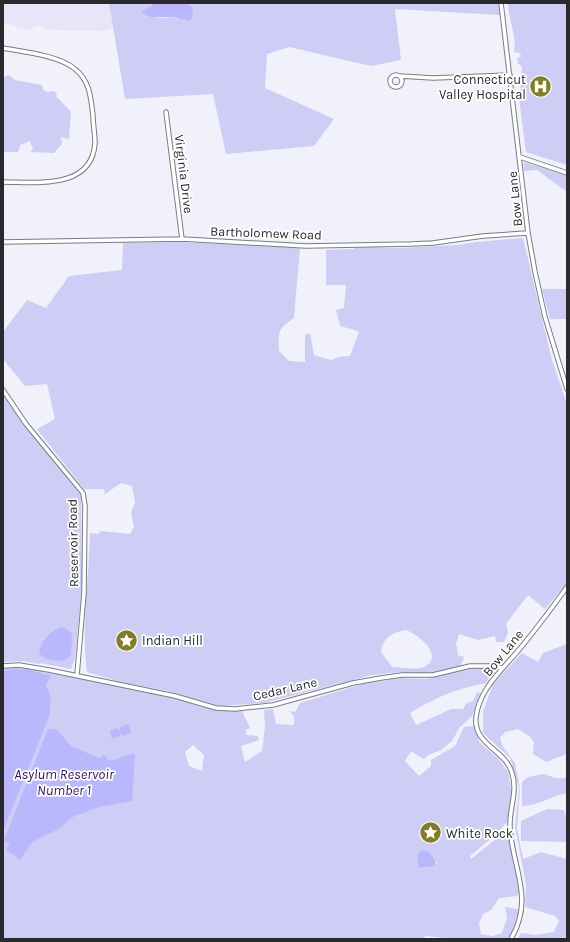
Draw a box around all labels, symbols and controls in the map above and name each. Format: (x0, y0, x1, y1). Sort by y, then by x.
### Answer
place label: Connecticut Valley Hospital (439, 72, 526, 102)
hospital icon: Connecticut Valley Hospital (528, 73, 554, 99)
street label: Virginia Drive (172, 134, 196, 215)
street label: Bow Lane (505, 170, 525, 227)
street label: Bartholomew Road (210, 224, 322, 242)
street label: Reservoir Road (65, 499, 81, 587)
street label: Bow Lane (480, 626, 526, 679)
place icon: Indian Hill (114, 627, 140, 653)
place label: Indian Hill (142, 633, 203, 648)
street label: Cedar Lane (252, 674, 319, 704)
water label: Asylum Reservoir Number 1 (14, 766, 115, 799)
place icon: White Rock (417, 820, 443, 846)
place label: White Rock (446, 826, 513, 841)

